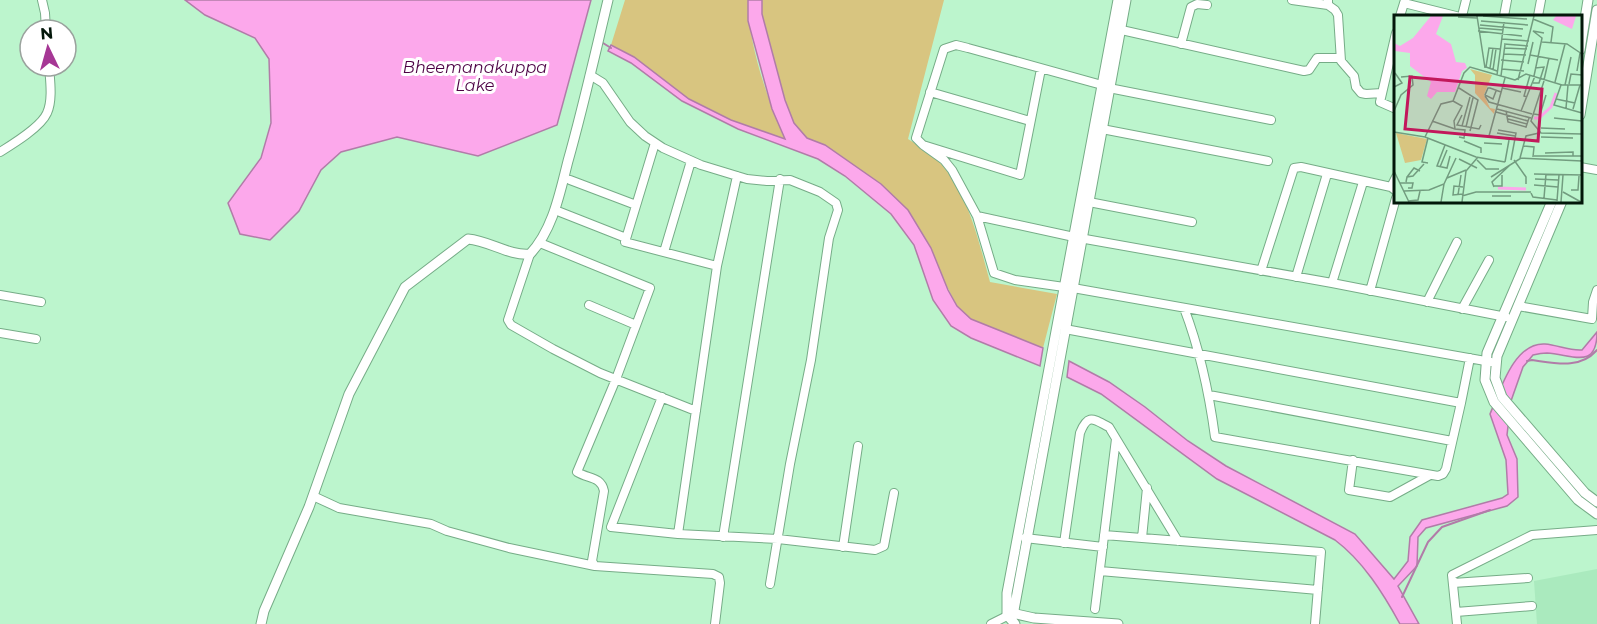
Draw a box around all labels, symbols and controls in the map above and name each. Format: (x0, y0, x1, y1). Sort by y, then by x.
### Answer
inset map (1394, 15, 1582, 202)
north arrow (18, 18, 78, 78)
text: N (39, 24, 54, 44)
water label: Bheemanakuppa Lake (403, 58, 547, 95)

